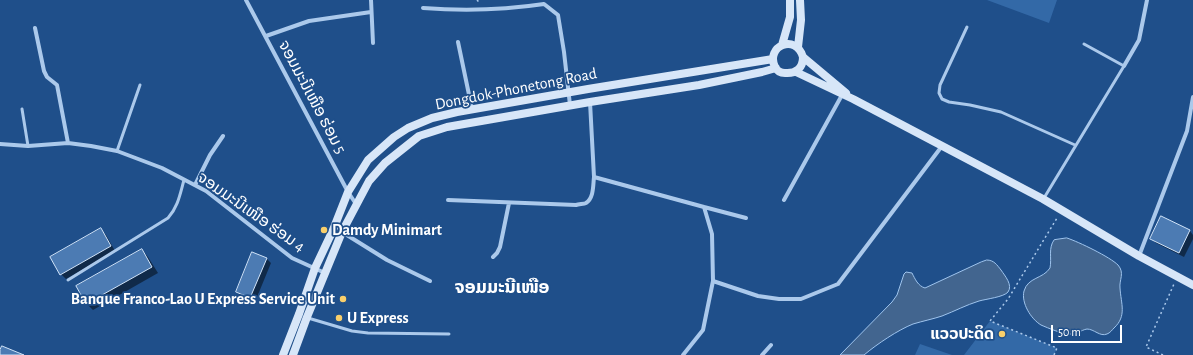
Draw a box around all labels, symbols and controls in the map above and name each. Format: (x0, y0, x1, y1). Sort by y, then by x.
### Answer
street label: ຈອມມະນີເໜືອ ຮ່ອມ 5 (274, 37, 350, 157)
street label: Dongdok-Phonetong Road (433, 64, 599, 114)
street label: ຈອມມະນີເໜືອ ຮ່ອມ 4 (194, 168, 308, 256)
place label: Damdy Minimart (332, 220, 442, 240)
marker: Damdy Minimart (319, 225, 329, 235)
district label: ຈອມມະນີເໜືອ (454, 277, 550, 299)
place label: Banque Franco-Lao U Express Service Unit (71, 289, 335, 309)
marker: Banque Franco-Lao U Express Service Unit (338, 294, 348, 304)
place label: U Express (347, 308, 409, 328)
marker: U Express (334, 313, 344, 323)
scale bar (1053, 317, 1124, 343)
place label: ແວວປະດິດ (931, 324, 994, 344)
text: 50 m (1058, 326, 1081, 338)
marker: ແວວປະດິດ (997, 329, 1007, 339)

